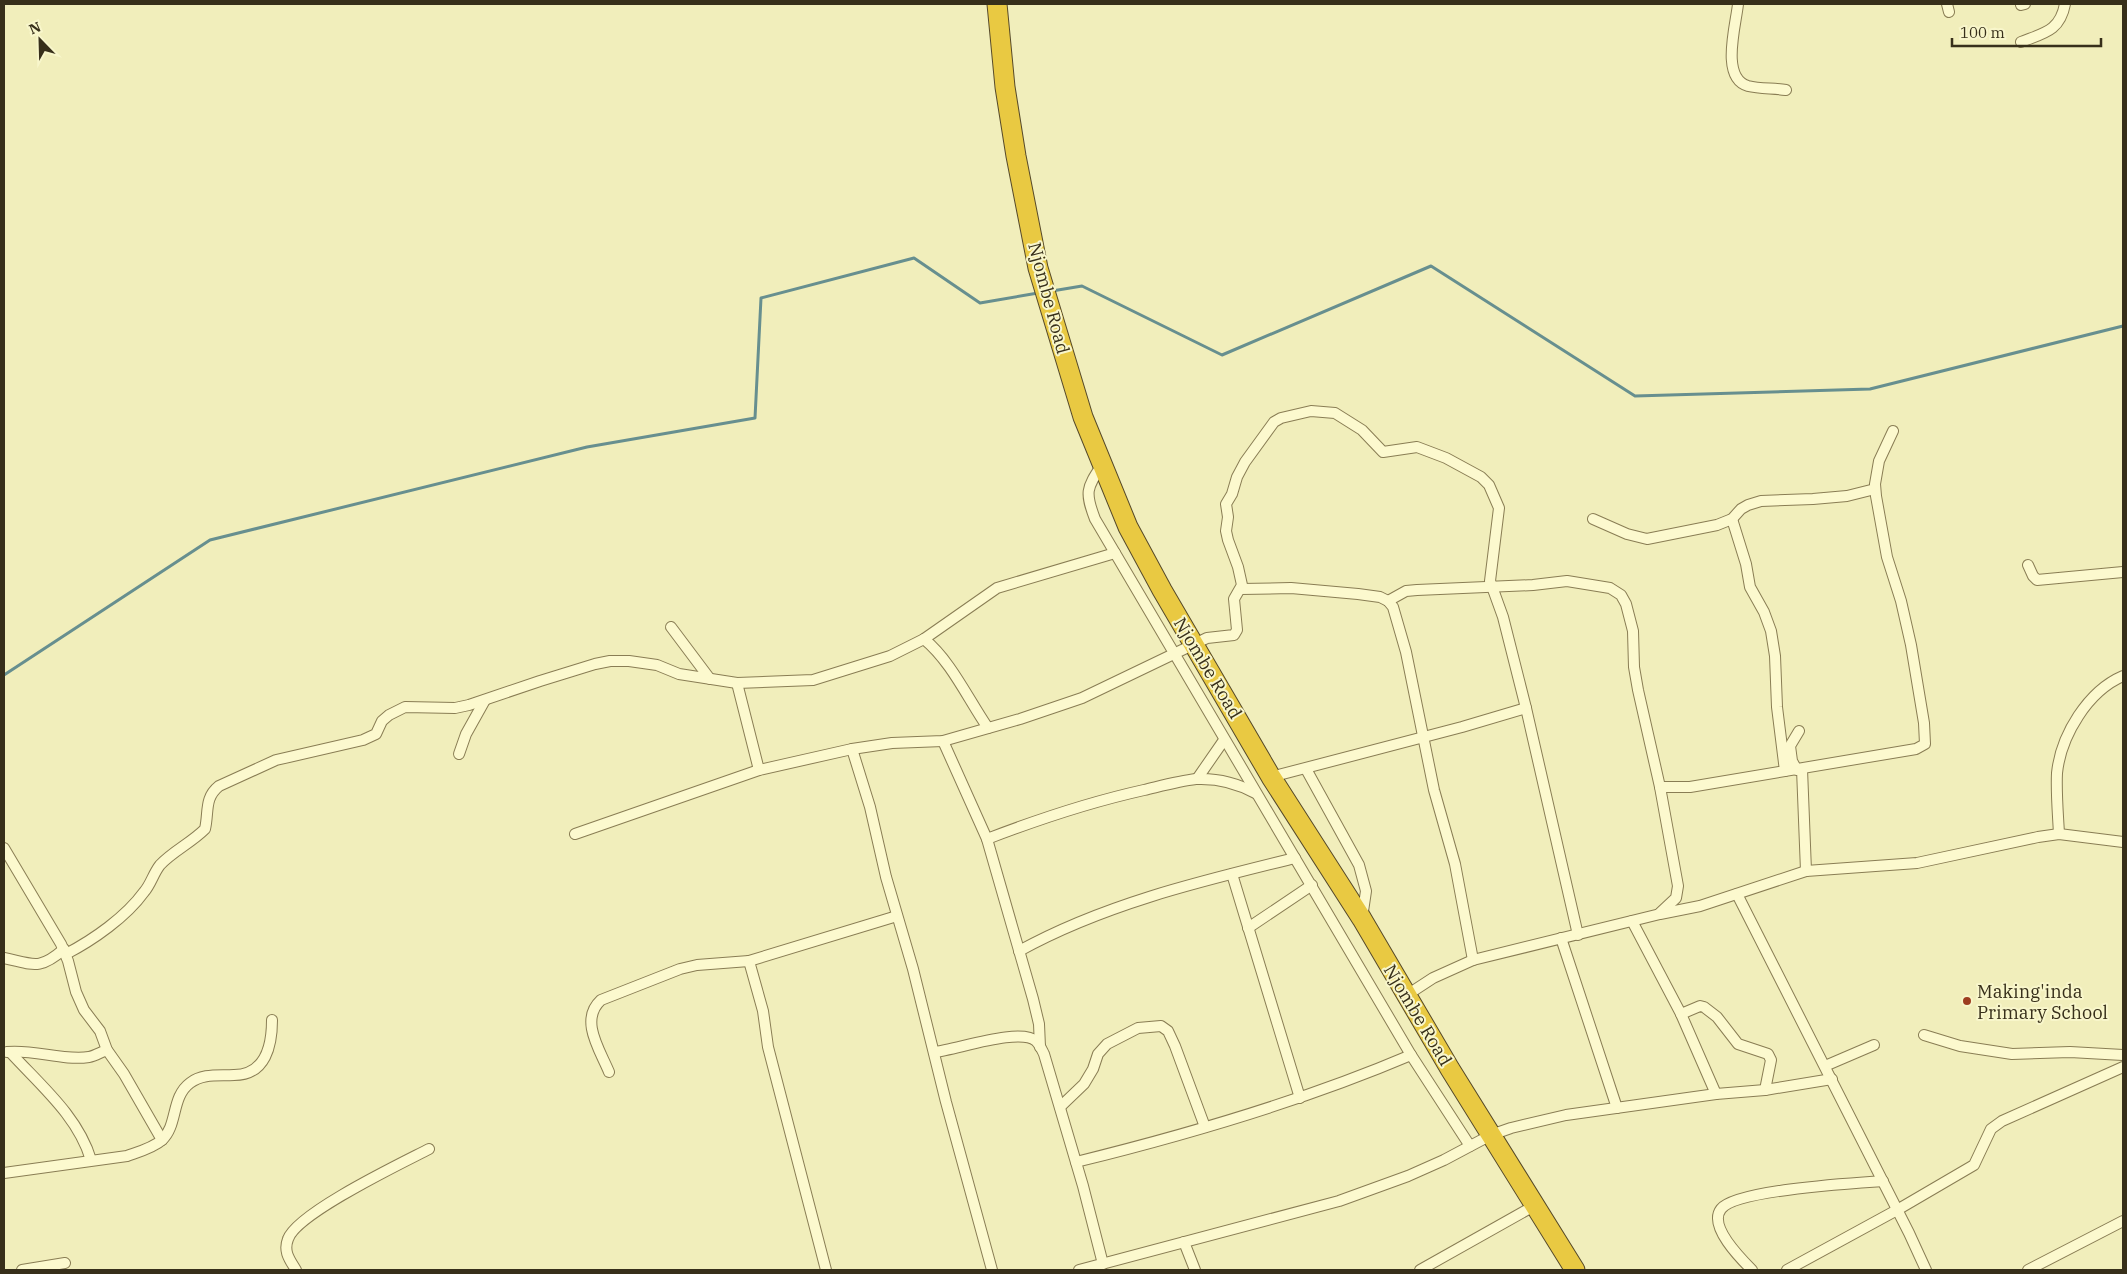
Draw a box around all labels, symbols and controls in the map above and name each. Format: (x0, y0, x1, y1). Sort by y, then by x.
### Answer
north arrow (15, 15, 65, 65)
scale bar (1952, 15, 2101, 47)
text: N (26, 18, 44, 38)
text: 100 m (1960, 23, 2005, 42)
street label: Njombe Road (1023, 240, 1075, 356)
street label: Njombe Road (1169, 613, 1247, 723)
street label: Njombe Road (1379, 960, 1457, 1070)
place label: Making'inda Primary School (1977, 980, 2108, 1024)
marker: Making'inda Primary School (1961, 995, 1973, 1007)

